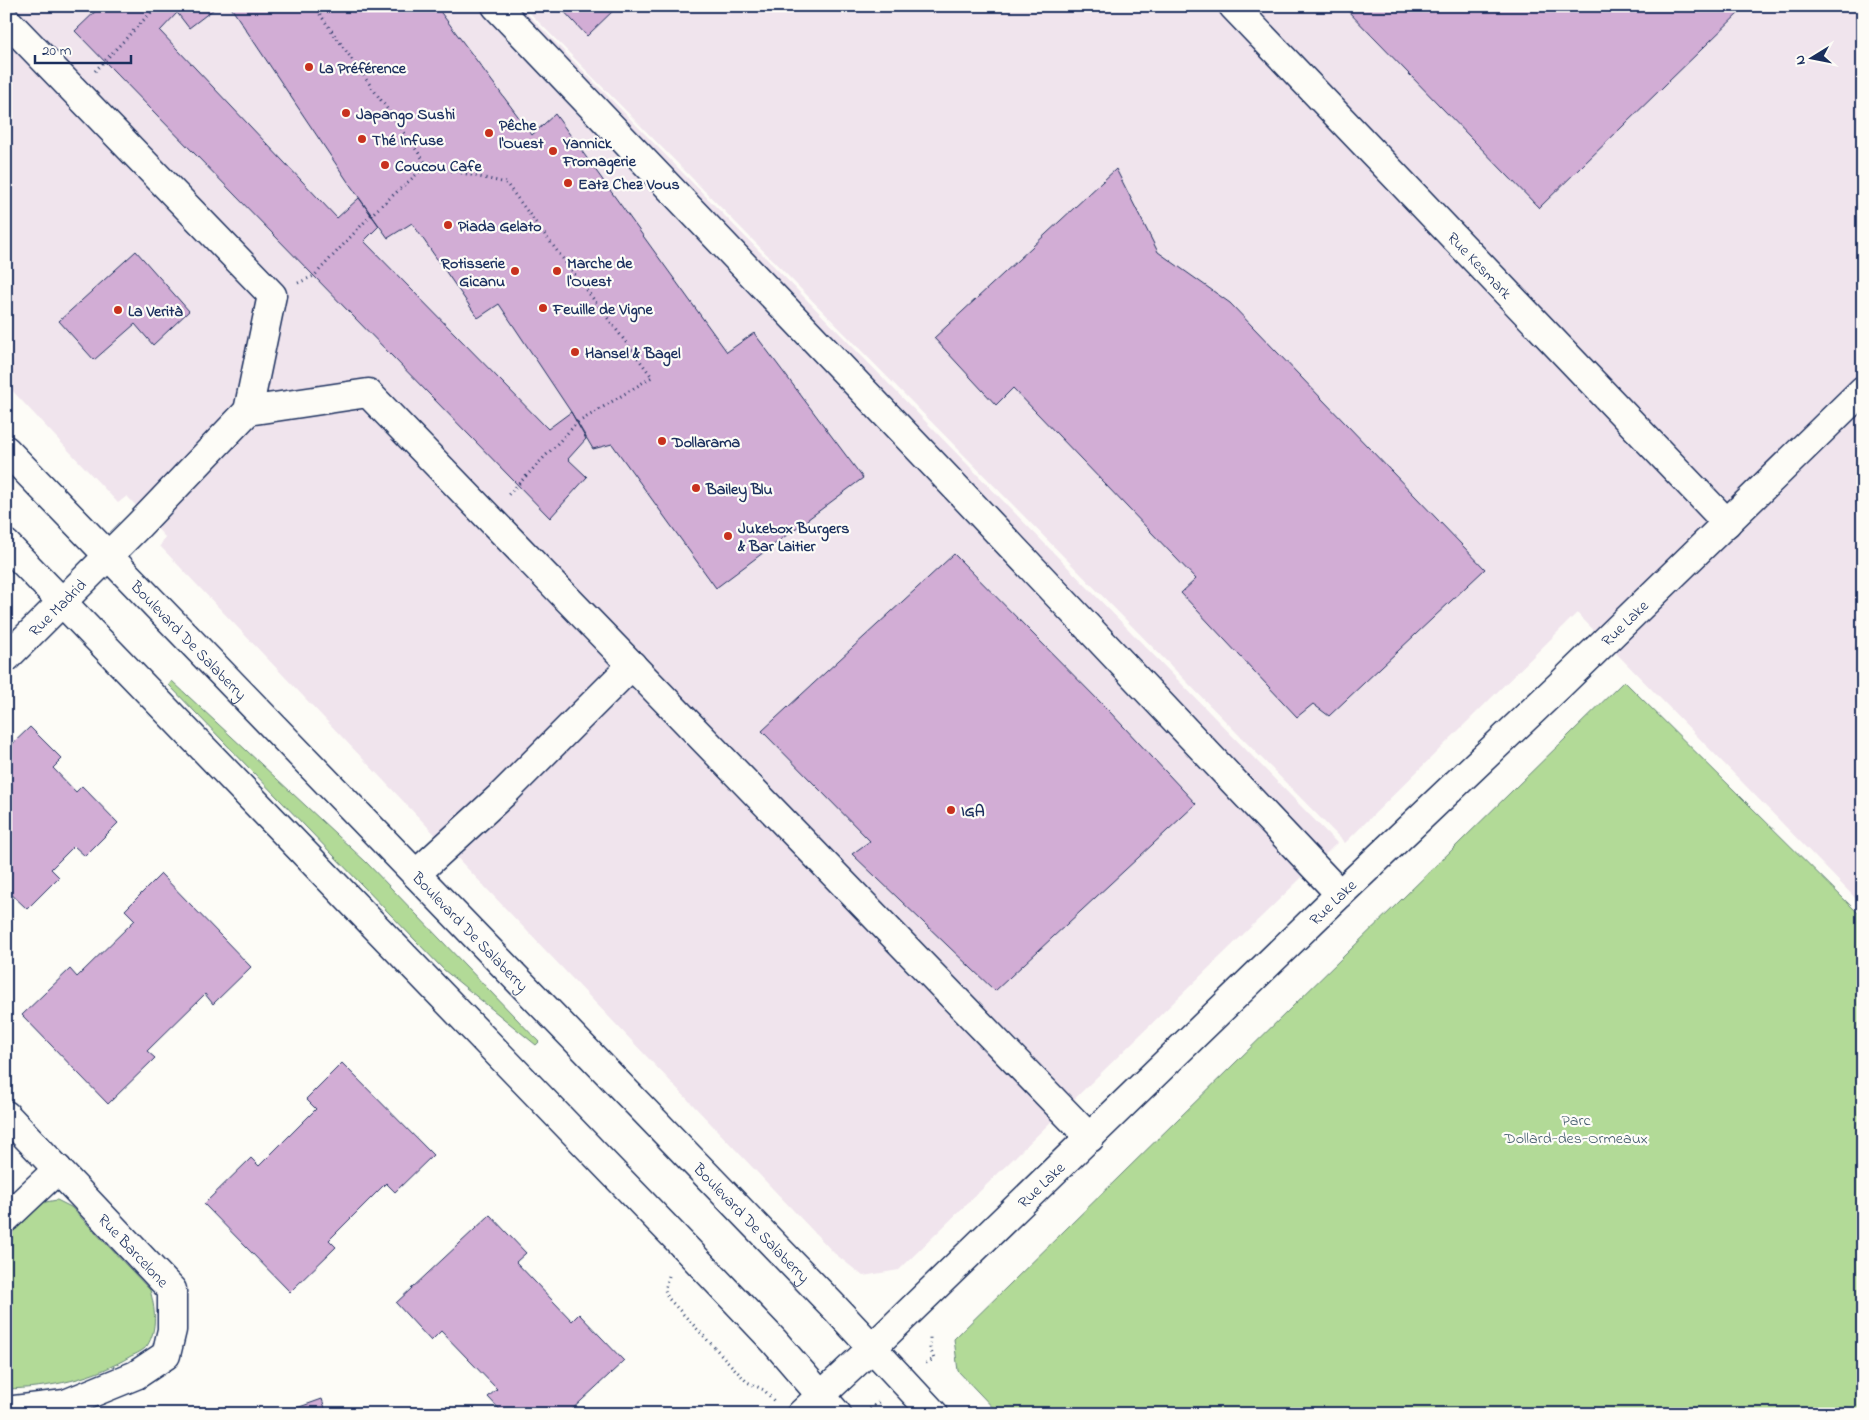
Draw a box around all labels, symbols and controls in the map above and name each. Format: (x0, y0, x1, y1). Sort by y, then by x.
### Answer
scale bar (35, 32, 131, 64)
north arrow (1786, 32, 1836, 82)
text: 20 m (42, 40, 72, 62)
text: N (1790, 54, 1812, 66)
place label: La Préférence (319, 57, 407, 81)
marker: La Préférence (303, 61, 315, 73)
place label: Japango Sushi (356, 103, 455, 128)
marker: Japango Sushi (340, 107, 352, 119)
place label: Pêche l'Ouest (499, 114, 544, 156)
marker: Pêche l'Ouest (483, 127, 495, 139)
place label: Thé Infuse (372, 129, 444, 153)
place label: Yannick Fromagerie (562, 132, 637, 175)
marker: Thé Infuse (356, 133, 368, 145)
marker: Yannick Fromagerie (547, 145, 559, 157)
place label: Coucou Cafe (395, 155, 483, 179)
marker: Coucou Cafe (379, 159, 391, 171)
place label: Eatz Chez Vous (578, 173, 680, 197)
marker: Eatz Chez Vous (562, 177, 574, 189)
place label: Piada Gelato (458, 215, 542, 239)
marker: Piada Gelato (442, 219, 454, 231)
street label: Rue Kesmark (1441, 227, 1518, 306)
place label: Rotisserie Gicanu (440, 252, 506, 294)
place label: Marche de l'Ouest (567, 252, 633, 294)
marker: Rotisserie Gicanu (509, 265, 521, 277)
marker: Marche de l'Ouest (551, 265, 563, 277)
place label: Feuille de Vigne (552, 298, 654, 323)
place label: La Verità (128, 300, 183, 324)
marker: Feuille de Vigne (537, 302, 549, 314)
marker: La Verità (112, 304, 124, 316)
place label: Hansel & Bagel (585, 342, 681, 367)
marker: Hansel & Bagel (569, 346, 581, 358)
place label: Dollarama (671, 431, 741, 455)
marker: Dollarama (656, 435, 668, 447)
place label: Bailey Blu (705, 478, 773, 503)
marker: Bailey Blu (690, 482, 702, 494)
place label: Jukebox Burgers & Bar Laitier (737, 517, 849, 559)
marker: Jukebox Burgers & Bar Laitier (722, 530, 734, 542)
street label: Rue Madrid (24, 574, 93, 643)
street label: Boulevard De Salaberry (124, 575, 252, 707)
street label: Rue Lake (1596, 595, 1655, 653)
place label: IGA (961, 800, 985, 824)
marker: IGA (945, 804, 957, 816)
street label: Boulevard De Salaberry (405, 866, 533, 998)
street label: Rue Lake (1304, 874, 1363, 932)
park label: Parc Dollard-des-Ormeaux (1503, 1109, 1648, 1151)
street label: Rue Lake (1013, 1156, 1072, 1215)
street label: Boulevard De Salaberry (686, 1158, 815, 1289)
street label: Rue Barcelone (92, 1209, 174, 1294)

